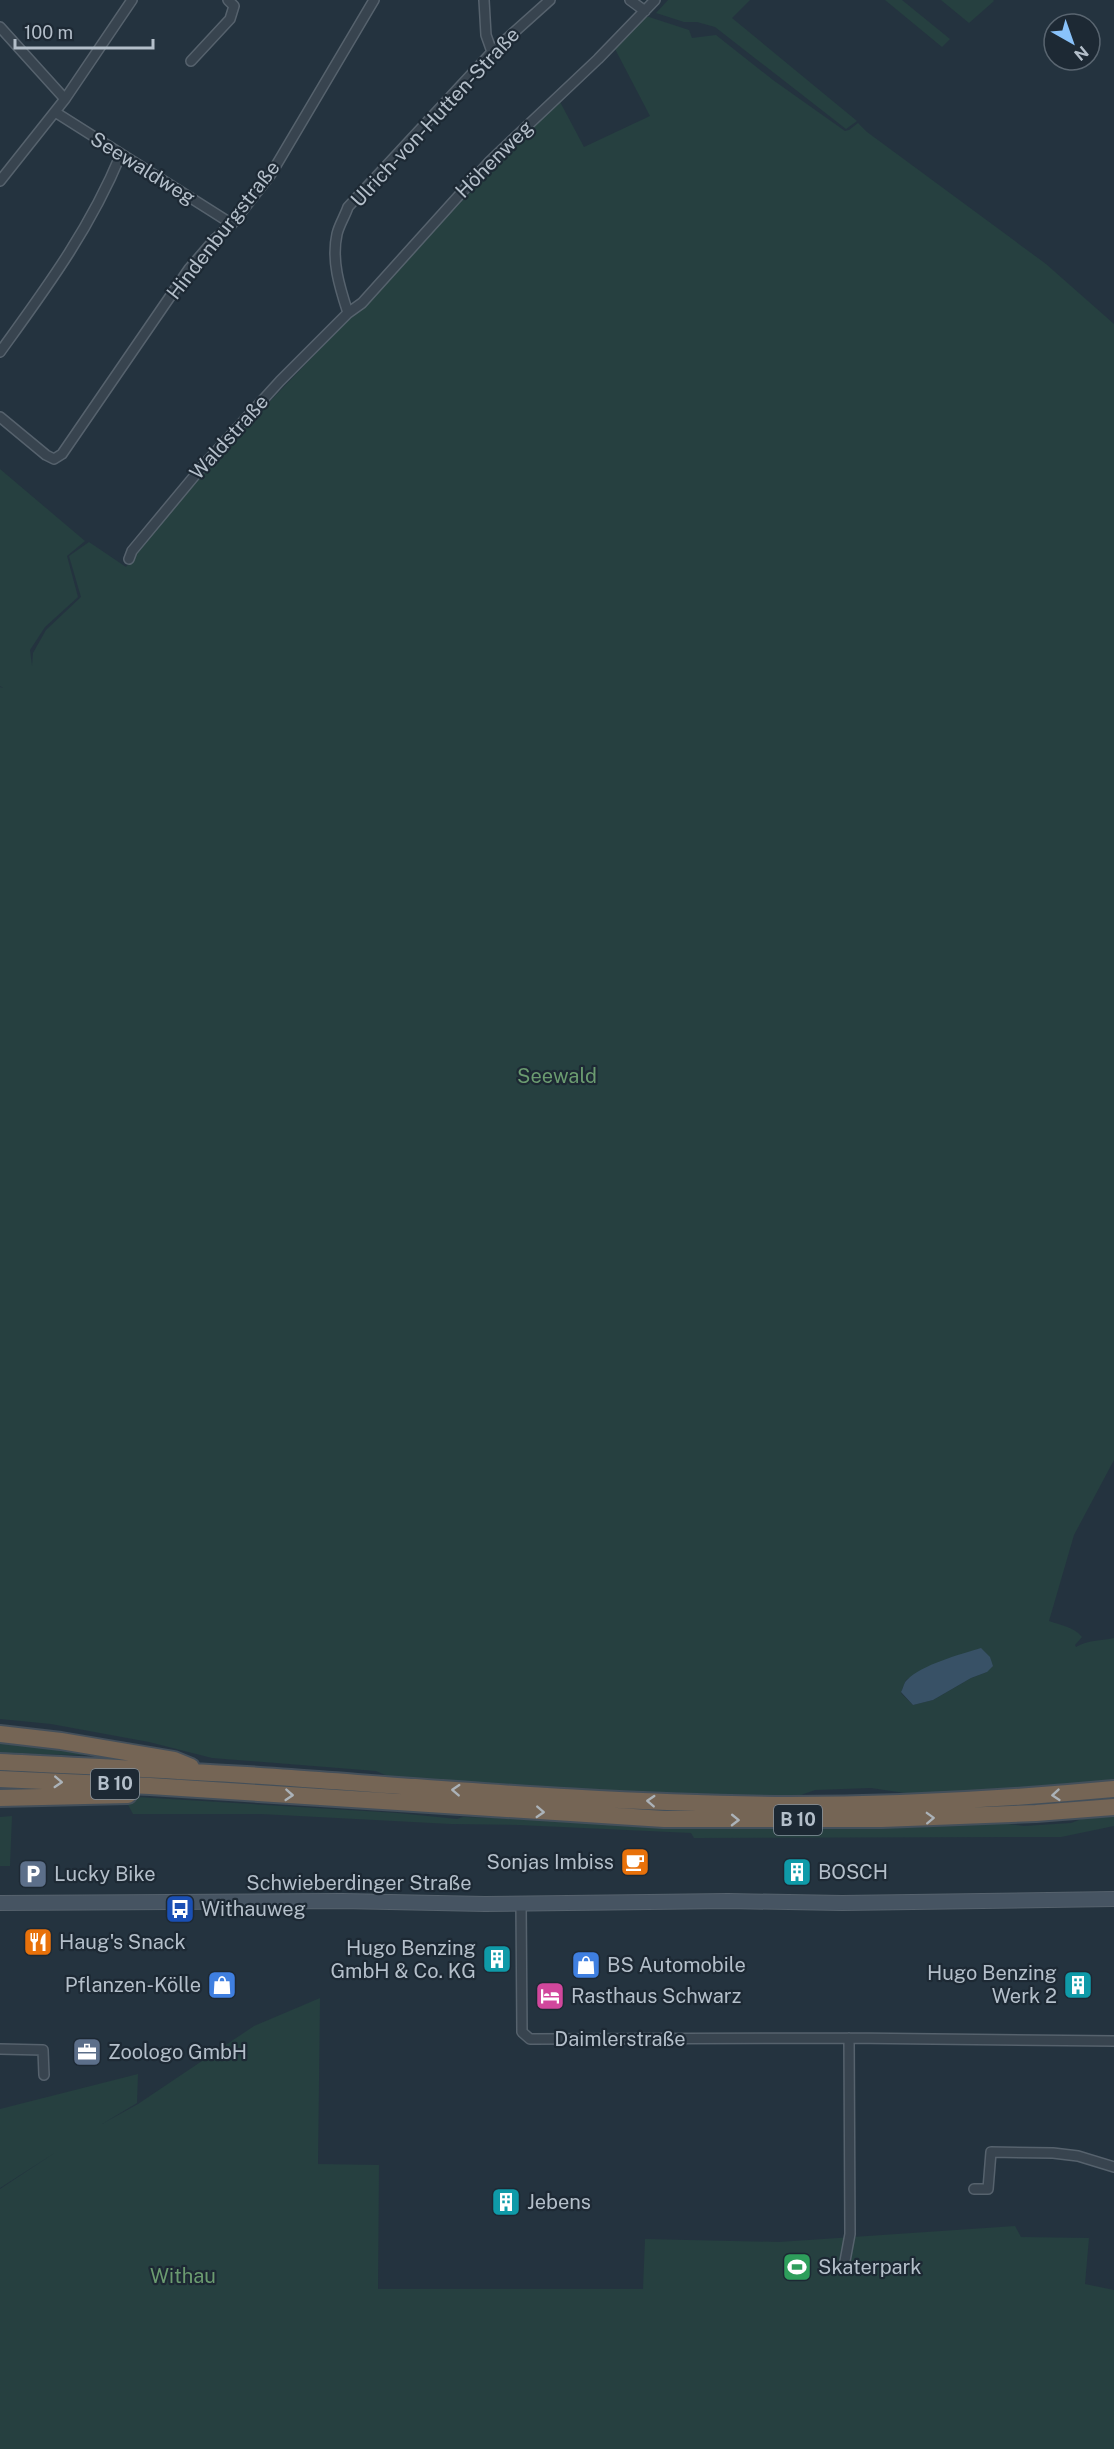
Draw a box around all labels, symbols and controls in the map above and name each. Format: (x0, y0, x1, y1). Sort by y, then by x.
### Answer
scale bar (15, 12, 153, 50)
north arrow (1042, 12, 1102, 72)
text: 100 m (24, 22, 73, 43)
street label: Ulrich-von-Hutten-Straße (346, 22, 524, 212)
text: N (1070, 42, 1092, 64)
street label: Höhenweg (450, 115, 538, 203)
street label: Seewaldweg (86, 126, 200, 210)
street label: Hindenburgstraße (161, 156, 285, 304)
street label: Waldstraße (185, 390, 273, 484)
park label: Seewald (517, 1064, 597, 1088)
road number: B 10 (91, 1769, 139, 1799)
one-way arrow (54, 1775, 63, 1788)
one-way arrow (451, 1784, 460, 1797)
one-way arrow (285, 1788, 294, 1801)
one-way arrow (1051, 1788, 1060, 1801)
one-way arrow (646, 1795, 655, 1808)
one-way arrow (536, 1805, 545, 1818)
road number: B 10 (774, 1805, 822, 1835)
one-way arrow (925, 1811, 934, 1824)
one-way arrow (730, 1814, 739, 1826)
cafe icon: Sonjas Imbiss (619, 1846, 651, 1878)
place label: Sonjas Imbiss (487, 1850, 614, 1874)
building icon: BOSCH (781, 1856, 813, 1888)
parking icon: Lucky Bike (17, 1858, 49, 1890)
place label: BOSCH (818, 1860, 888, 1884)
place label: Lucky Bike (54, 1862, 156, 1886)
street label: Schwieberdinger Straße (246, 1871, 472, 1895)
bus stop icon: Withauweg (164, 1893, 196, 1925)
place label: Withauweg (201, 1897, 306, 1921)
restaurant icon: Haug's Snack (22, 1926, 54, 1958)
place label: Haug's Snack (59, 1930, 186, 1954)
place label: Hugo Benzing GmbH & Co. KG (330, 1936, 476, 1983)
building icon: Hugo Benzing GmbH & Co. KG (481, 1943, 513, 1975)
shop icon: BS Automobile (570, 1949, 602, 1981)
place label: BS Automobile (607, 1953, 746, 1977)
place label: Hugo Benzing Werk 2 (927, 1961, 1057, 2008)
shop icon: Pflanzen-Kölle (206, 1969, 238, 2001)
building icon: Hugo Benzing Werk 2 (1062, 1969, 1094, 2001)
place label: Pflanzen-Kölle (65, 1973, 201, 1997)
hotel icon: Rasthaus Schwarz (534, 1980, 566, 2012)
place label: Rasthaus Schwarz (571, 1984, 741, 2008)
street label: Daimlerstraße (554, 2027, 686, 2051)
office icon: Zoologo GmbH (71, 2036, 103, 2068)
place label: Zoologo GmbH (108, 2040, 247, 2064)
building icon: Jebens (490, 2186, 522, 2218)
place label: Jebens (527, 2190, 591, 2214)
sports icon: Skaterpark (781, 2251, 813, 2283)
place label: Skaterpark (818, 2255, 922, 2279)
park label: Withau (150, 2264, 216, 2288)

